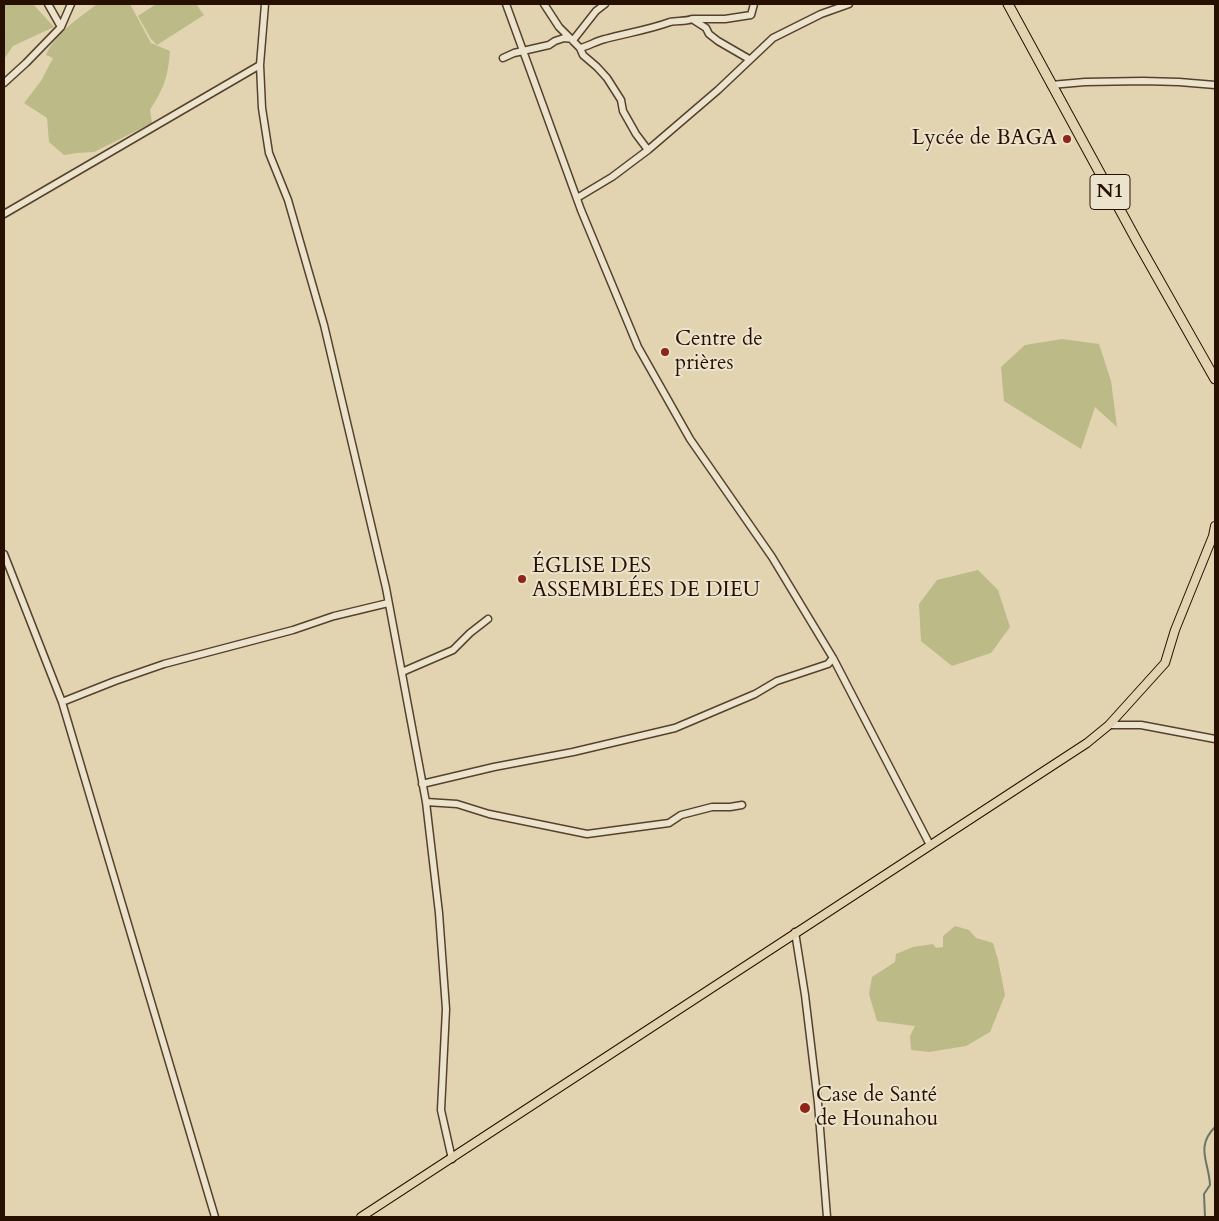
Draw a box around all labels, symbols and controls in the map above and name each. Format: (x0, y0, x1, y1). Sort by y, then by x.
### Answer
place label: Lycée de BAGA (912, 126, 1057, 152)
marker: Lycée de BAGA (1061, 133, 1073, 145)
road number: N1 (1090, 174, 1130, 210)
place label: Centre de prières (675, 327, 763, 377)
marker: Centre de prières (659, 346, 671, 358)
place label: ÉGLISE DES ASSEMBLÉES DE DIEU (532, 554, 760, 604)
marker: ÉGLISE DES ASSEMBLÉES DE DIEU (516, 573, 528, 585)
place label: Case de Santé de Hounahou (816, 1083, 938, 1133)
marker: Case de Santé de Hounahou (798, 1101, 812, 1115)

